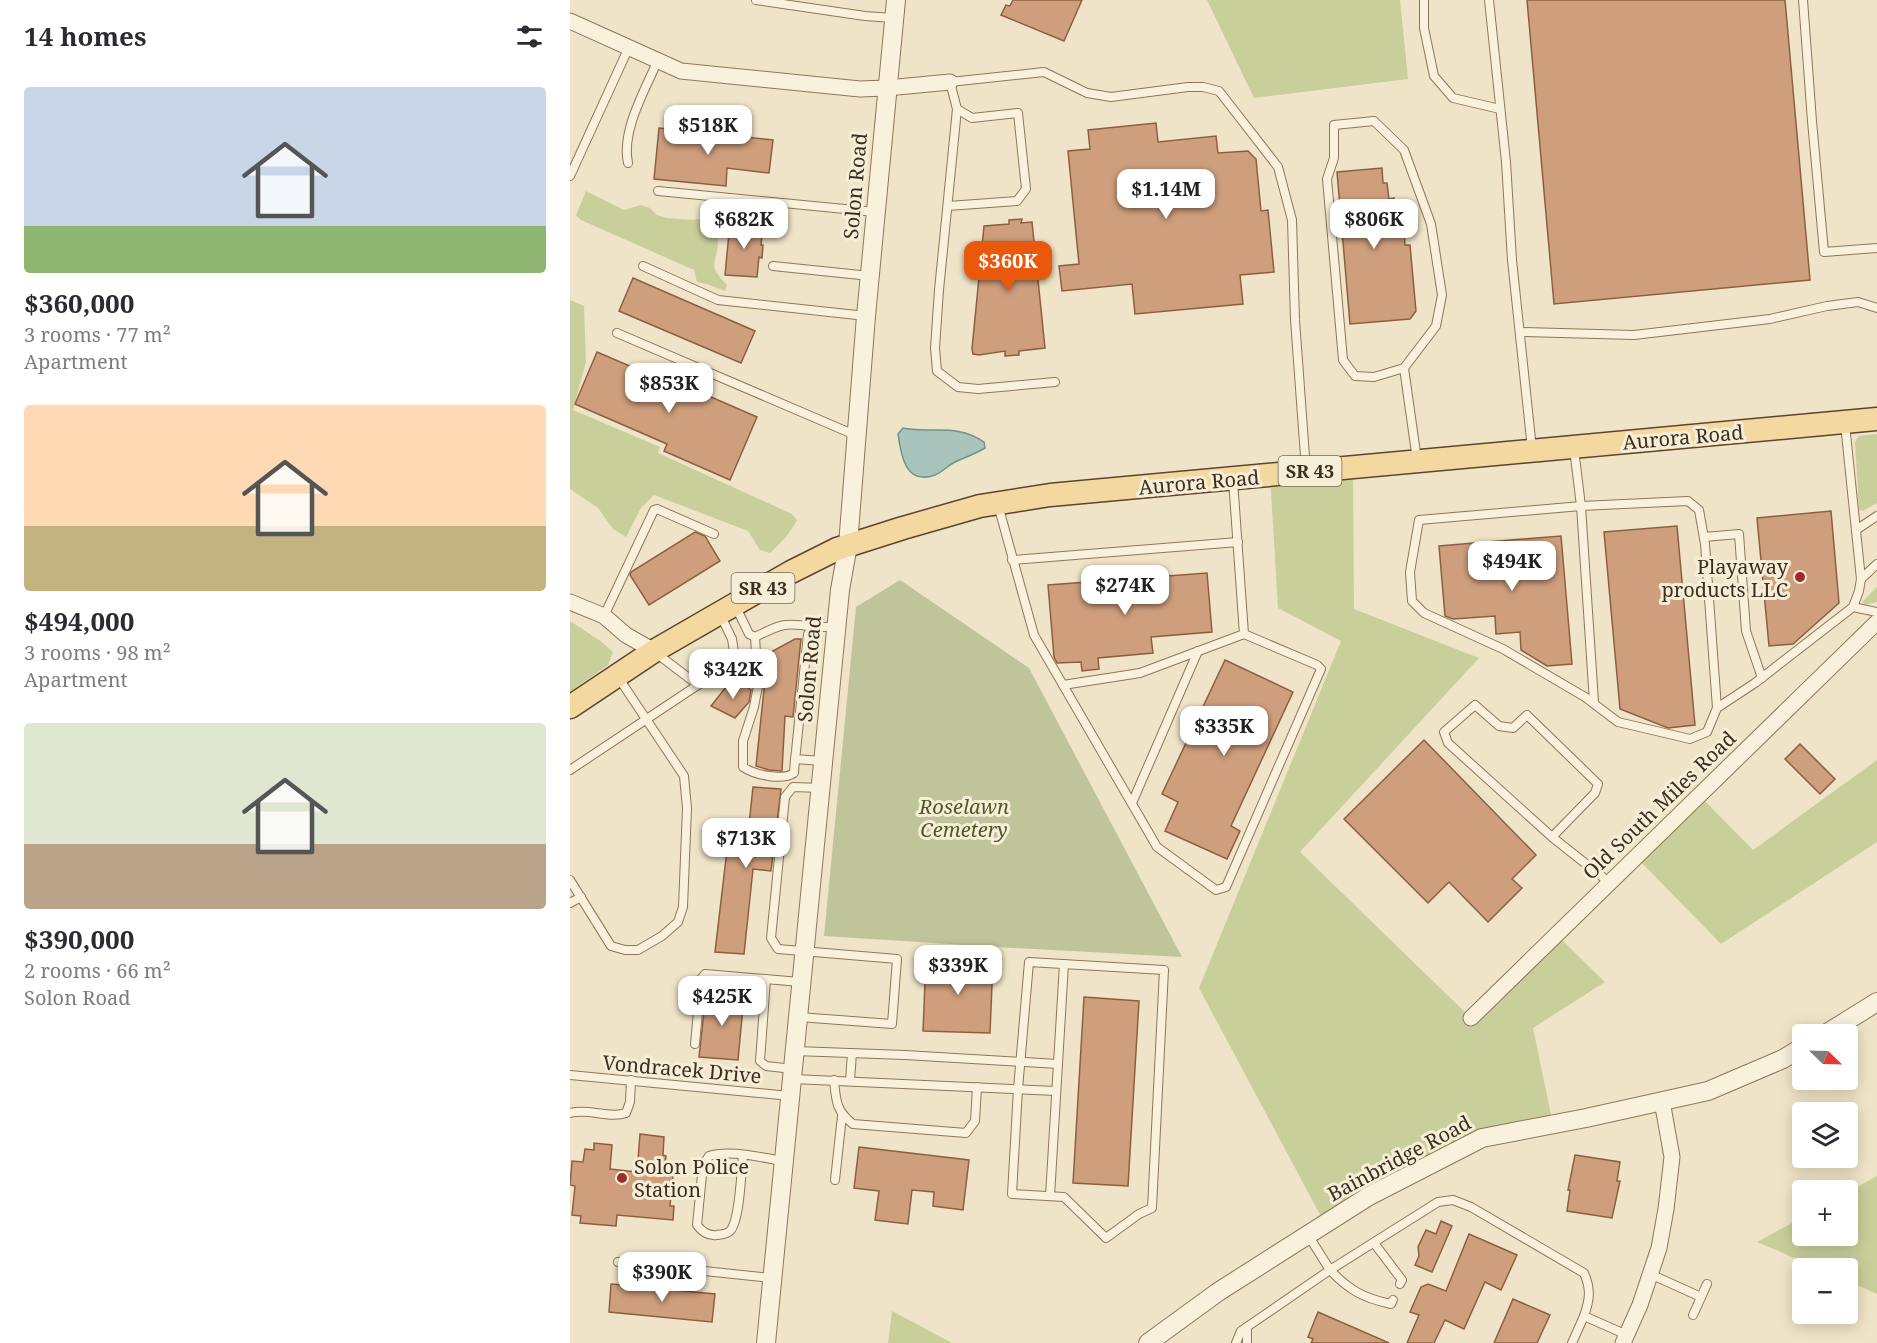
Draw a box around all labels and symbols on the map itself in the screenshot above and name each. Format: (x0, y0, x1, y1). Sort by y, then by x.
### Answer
pin: $518K (666, 105, 750, 156)
street label: Solon Road (837, 132, 873, 240)
pin: $1.14M (1117, 169, 1215, 220)
pin: $682K (702, 199, 786, 250)
pin: $806K (1332, 199, 1416, 250)
pin: $360K (966, 241, 1050, 292)
pin: $853K (627, 363, 711, 414)
street label: Aurora Road (1622, 418, 1744, 456)
road number: SR 43 (1278, 456, 1341, 486)
street label: Aurora Road (1138, 463, 1260, 501)
pin: $494K (1470, 541, 1554, 592)
place label: Playaway products LLC (1661, 553, 1789, 603)
pin: $274K (1083, 565, 1167, 616)
marker: Playaway products LLC (1793, 570, 1807, 584)
road number: SR 43 (732, 573, 794, 603)
street label: Solon Road (791, 615, 827, 723)
pin: $342K (691, 649, 775, 700)
pin: $335K (1182, 706, 1266, 757)
street label: Old South Miles Road (1577, 725, 1741, 885)
park label: Roselawn Cemetery (918, 793, 1009, 843)
pin: $713K (704, 818, 788, 869)
pin: $339K (916, 945, 1000, 996)
pin: $425K (680, 976, 764, 1027)
north arrow (1792, 1024, 1858, 1090)
street label: Vondracek Drive (601, 1049, 763, 1089)
street label: Bainbridge Road (1323, 1109, 1475, 1207)
place label: Solon Police Station (634, 1153, 749, 1203)
marker: Solon Police Station (615, 1171, 629, 1185)
pin: $390K (620, 1252, 704, 1303)

